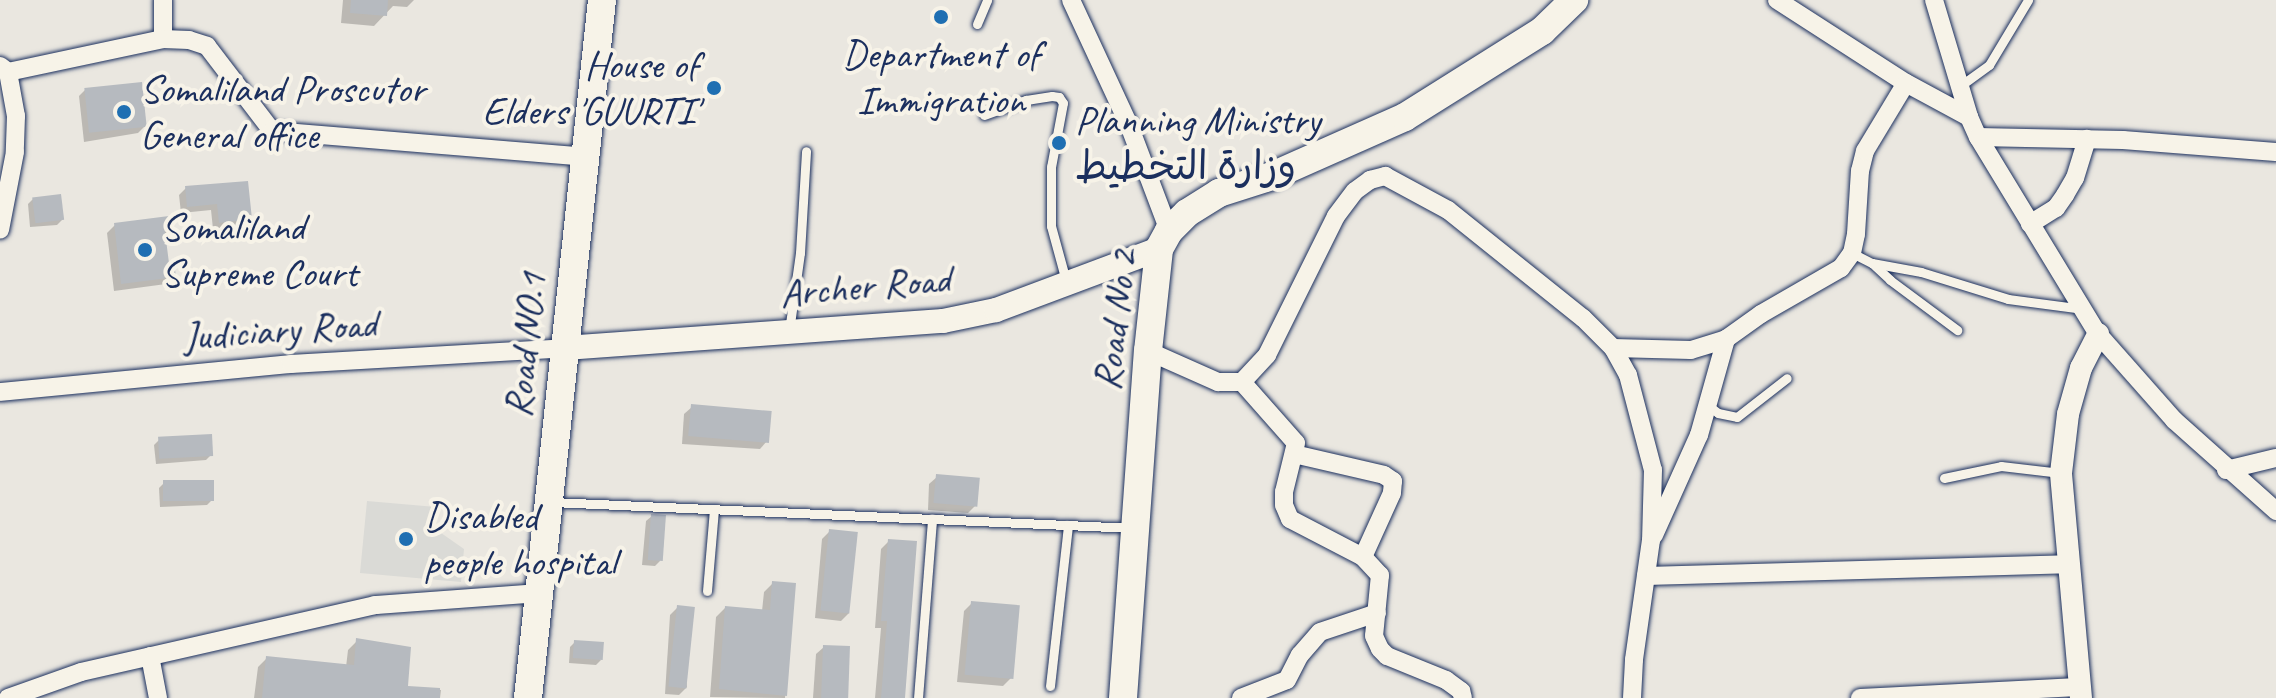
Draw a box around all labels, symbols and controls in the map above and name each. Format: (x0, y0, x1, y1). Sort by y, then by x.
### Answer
marker: Department of Immigration (932, 8, 950, 26)
place label: Department of Immigration (842, 30, 1040, 124)
place label: House of Elders 'GUURTI' (482, 41, 698, 135)
place label: Somaliland Proscutor General office (140, 65, 426, 159)
marker: House of Elders 'GUURTI' (705, 79, 723, 97)
place label: Planning Ministry وزارة التخطيط (1075, 96, 1321, 190)
marker: Somaliland Proscutor General office (115, 103, 133, 121)
marker: Planning Ministry وزارة التخطيط (1050, 134, 1068, 152)
place label: Somaliland Supreme Court (161, 203, 357, 297)
marker: Somaliland Supreme Court (136, 241, 154, 259)
street label: Road No 2 (1083, 246, 1147, 394)
street label: Archer Road (778, 255, 952, 317)
street label: Road NO.1 (493, 270, 557, 420)
street label: Judiciary Road (182, 299, 378, 361)
place label: Disabled people hospital (424, 492, 616, 586)
marker: Disabled people hospital (395, 528, 417, 550)

